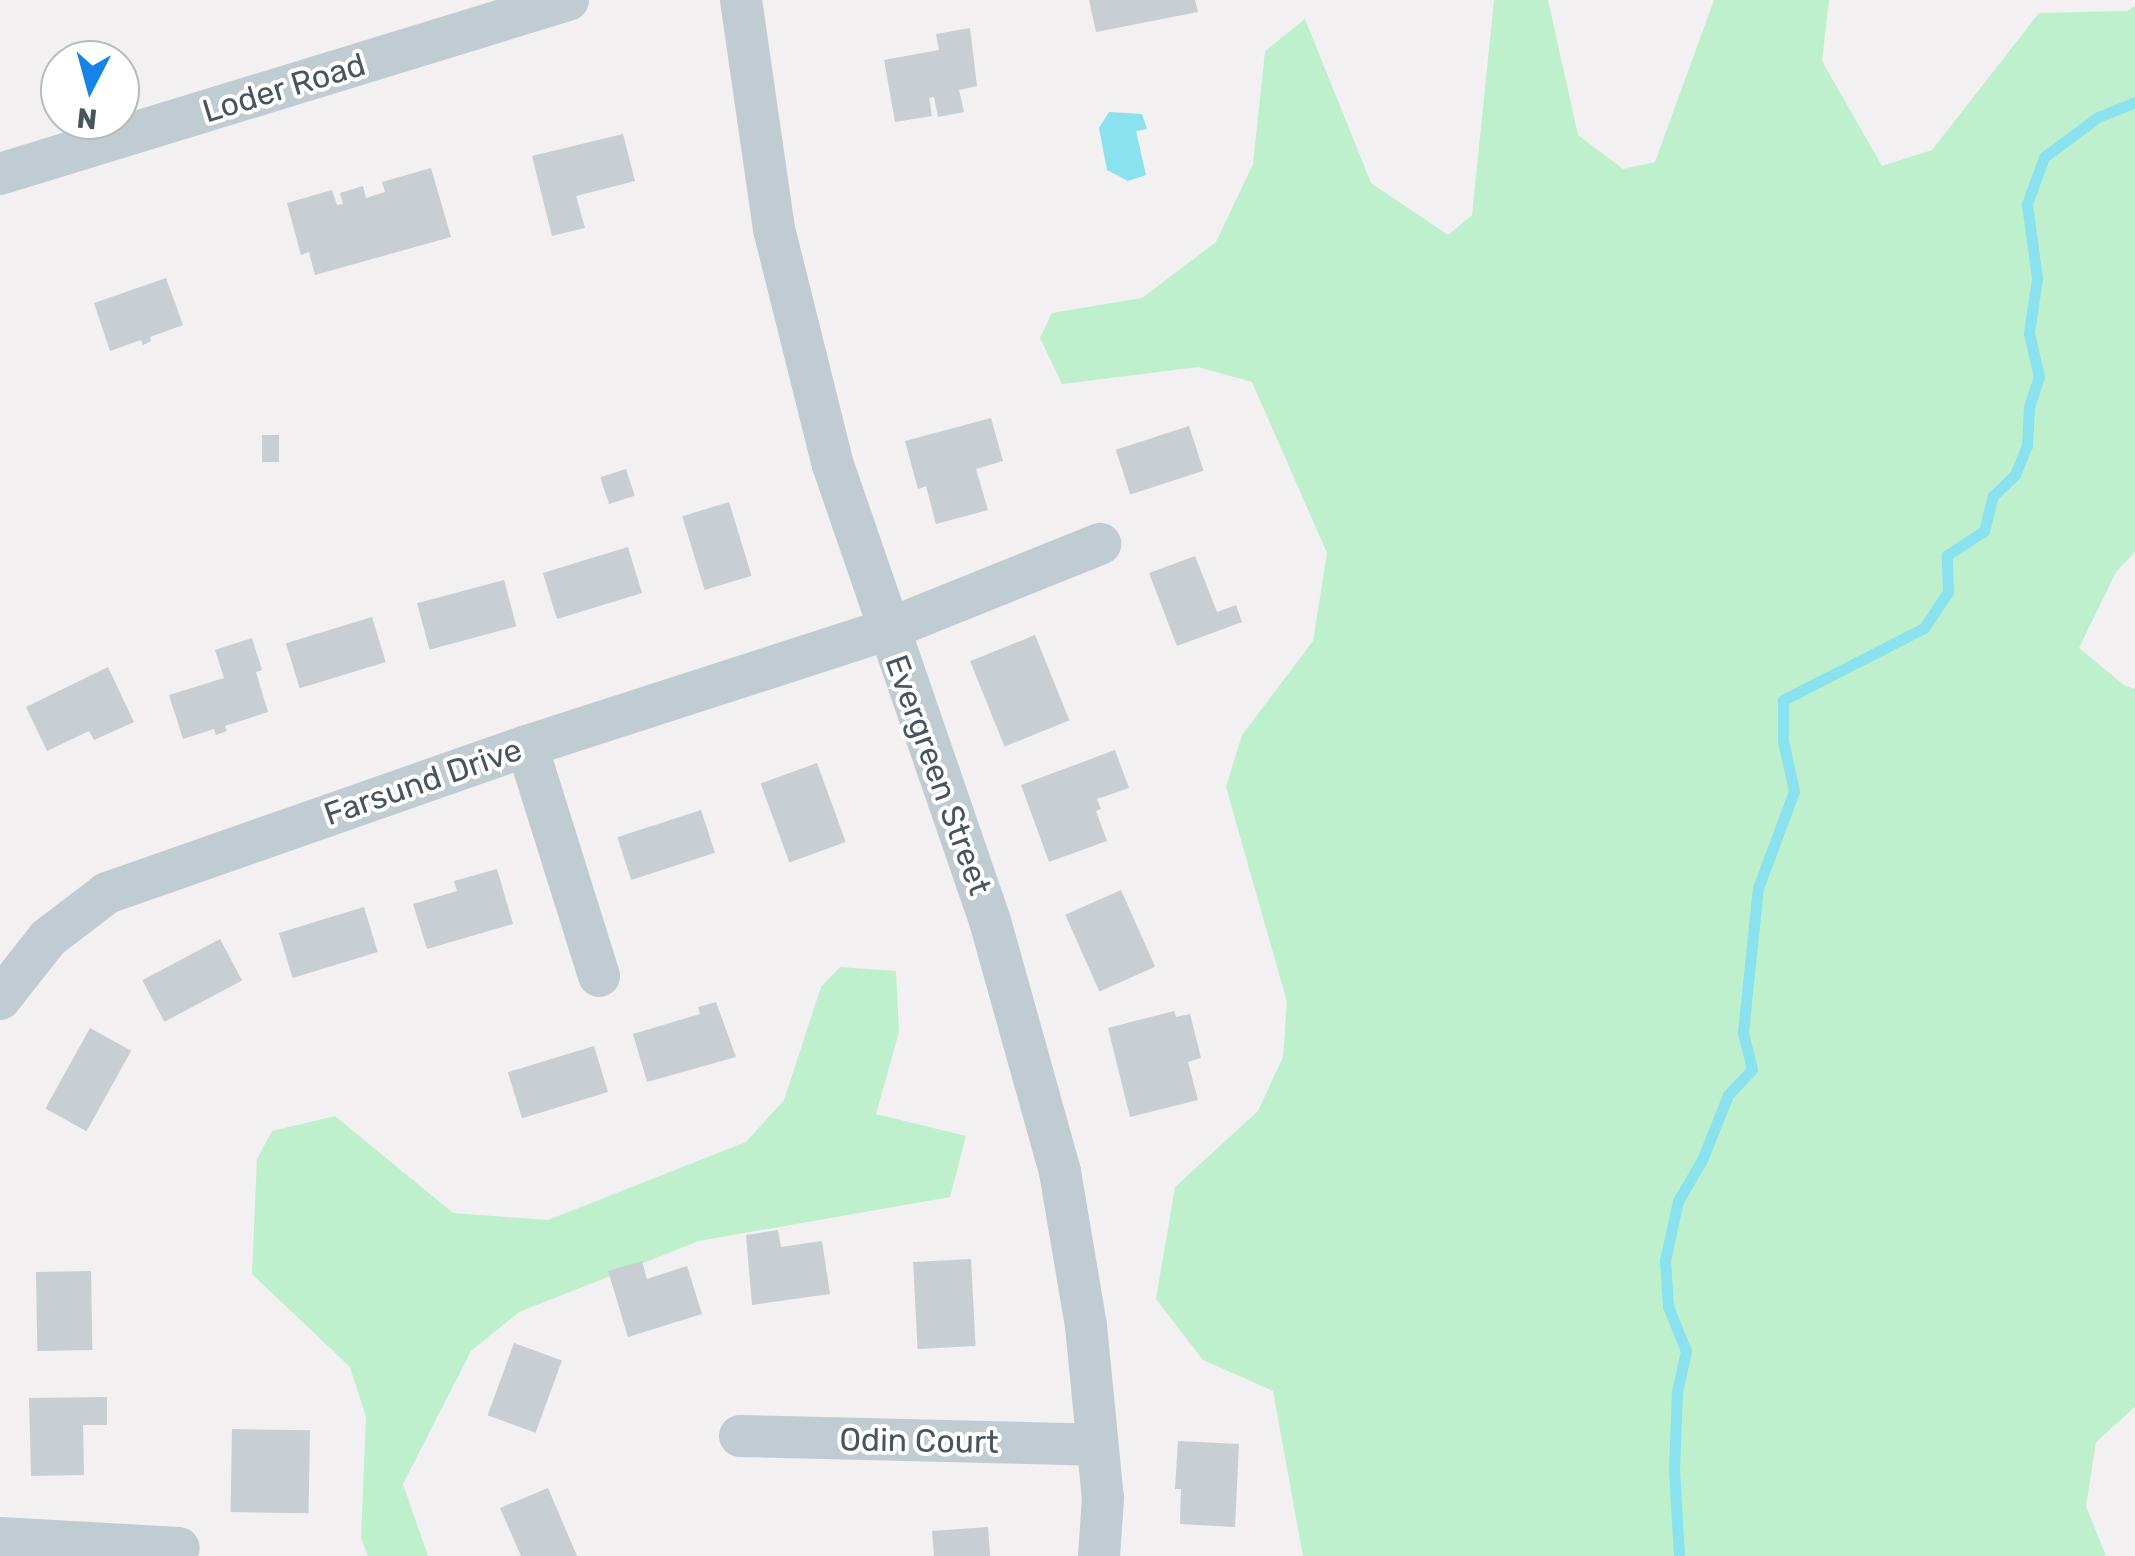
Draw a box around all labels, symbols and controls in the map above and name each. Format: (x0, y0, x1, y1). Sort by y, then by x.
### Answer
north arrow (40, 40, 140, 140)
street label: Loder Road (198, 45, 370, 131)
text: N (75, 101, 99, 136)
street label: Evergreen Street (877, 650, 999, 900)
street label: Farsund Drive (319, 730, 527, 834)
street label: Odin Court (839, 1420, 999, 1462)

